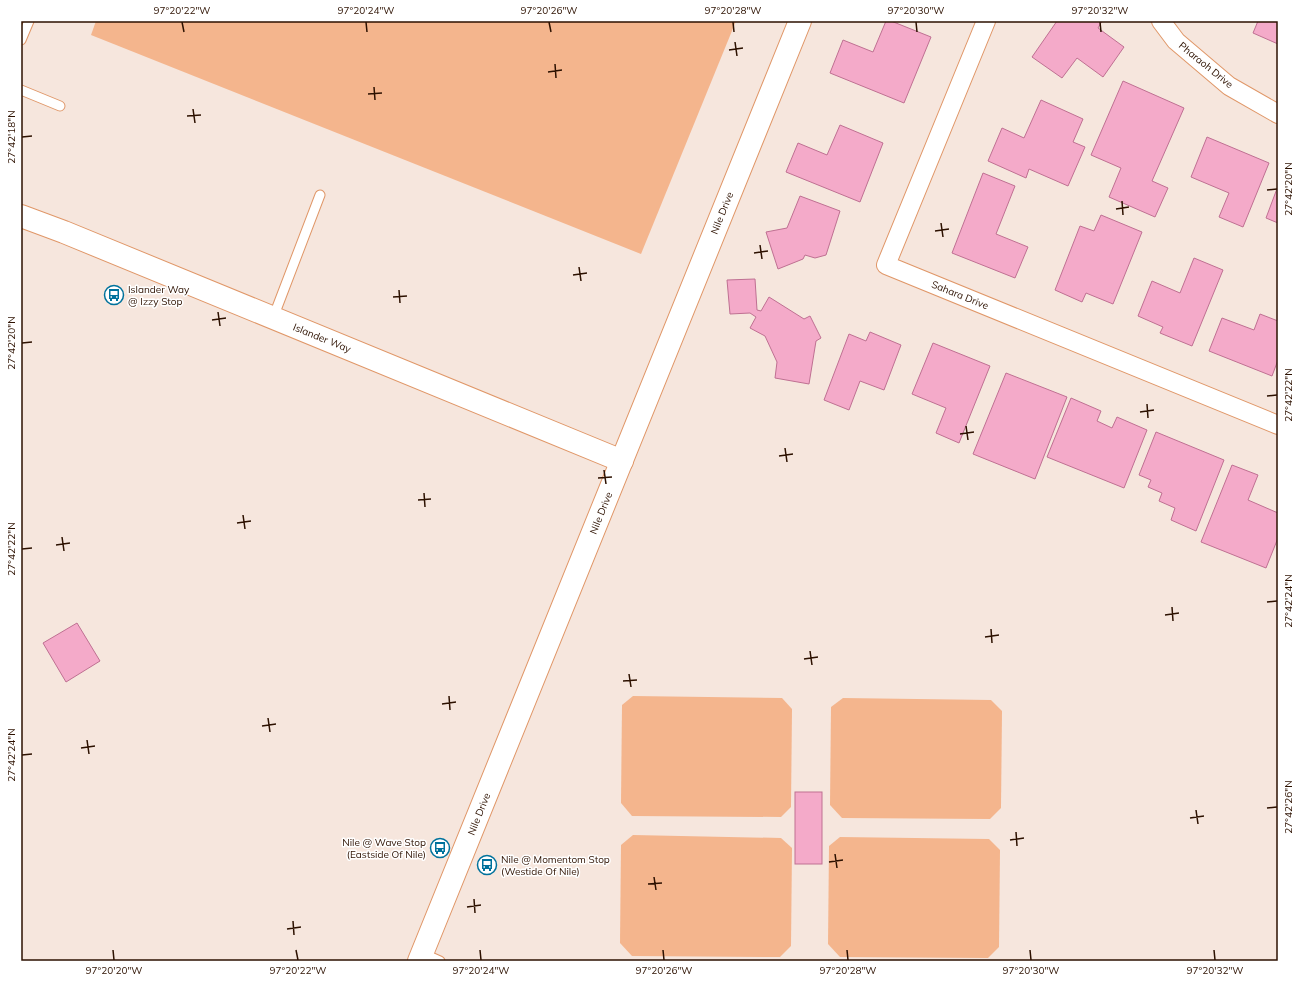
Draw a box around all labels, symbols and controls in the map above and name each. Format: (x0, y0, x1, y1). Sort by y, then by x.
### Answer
text: 97°20'22"W (154, 4, 210, 17)
text: 97°20'24"W (338, 4, 394, 17)
text: 97°20'26"W (521, 4, 577, 17)
text: 97°20'28"W (705, 4, 761, 17)
text: 97°20'30"W (888, 4, 944, 17)
text: 97°20'32"W (1072, 4, 1128, 17)
street label: Pharaoh Drive (1176, 39, 1236, 91)
text: 27°42'18"N (5, 110, 18, 164)
text: 27°42'20"N (1282, 162, 1295, 216)
street label: Nile Drive (708, 190, 736, 236)
street label: Sahara Drive (930, 278, 990, 312)
place label: Islander Way @ Izzy Stop (128, 283, 190, 308)
bus stop icon: Islander Way @ Izzy Stop (103, 284, 125, 306)
text: 27°42'20"N (5, 316, 18, 370)
street label: Islander Way (291, 320, 353, 356)
text: 27°42'22"N (1282, 368, 1295, 422)
street label: Nile Drive (587, 490, 615, 536)
text: 27°42'22"N (5, 522, 18, 576)
text: 27°42'24"N (1282, 574, 1295, 628)
text: 27°42'24"N (5, 728, 18, 782)
text: 27°42'26"N (1282, 780, 1295, 834)
street label: Nile Drive (465, 791, 493, 837)
place label: Nile @ Wave Stop (Eastside Of Nile) (342, 836, 426, 861)
bus stop icon: Nile @ Wave Stop (Eastside Of Nile) (429, 837, 451, 859)
place label: Nile @ Momentom Stop (Westide Of Nile) (501, 853, 610, 878)
bus stop icon: Nile @ Momentom Stop (Westide Of Nile) (476, 854, 498, 876)
text: 97°20'20"W (86, 964, 142, 977)
text: 97°20'22"W (270, 964, 326, 977)
text: 97°20'24"W (453, 964, 509, 977)
text: 97°20'26"W (636, 964, 692, 977)
text: 97°20'28"W (820, 964, 876, 977)
text: 97°20'30"W (1003, 964, 1059, 977)
text: 97°20'32"W (1187, 964, 1243, 977)

